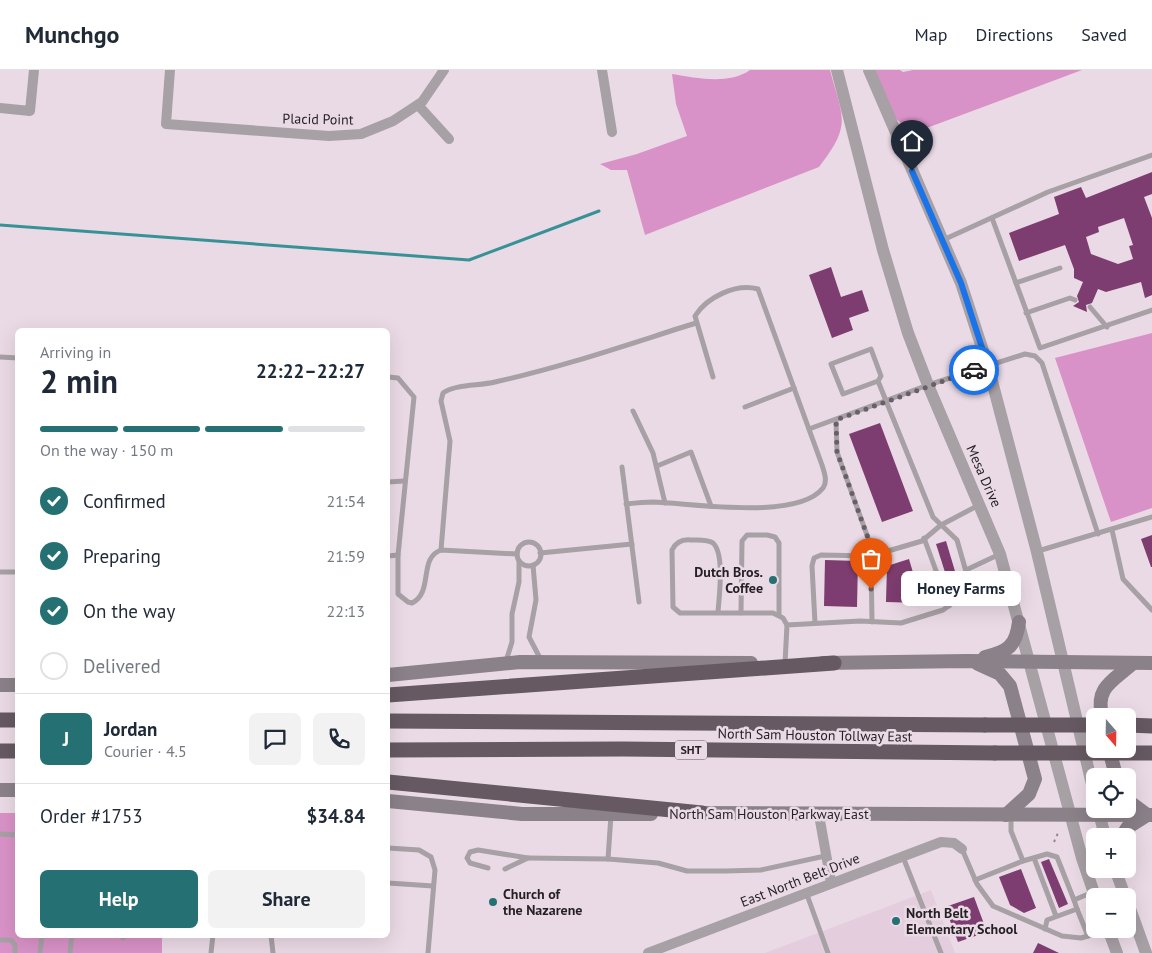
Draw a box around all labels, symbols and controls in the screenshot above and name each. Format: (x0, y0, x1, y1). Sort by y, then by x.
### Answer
text: Munchgo (25, 19, 119, 50)
text: Map (915, 23, 947, 46)
text: Directions (975, 23, 1053, 46)
text: Saved (1081, 23, 1127, 46)
street label: Placid Point (282, 109, 354, 129)
pin (891, 120, 933, 171)
icon: home (898, 127, 926, 155)
text: Arriving in (40, 342, 111, 362)
courier (949, 345, 999, 395)
icon: car (960, 356, 988, 384)
text: 22:22–22:27 (256, 359, 365, 383)
text: 2 min (40, 360, 118, 402)
text: On the way · 150 m (40, 440, 173, 460)
street label: Mesa Drive (962, 442, 1006, 510)
icon: check (40, 487, 68, 515)
text: Confirmed (83, 489, 166, 513)
text: 21:54 (327, 491, 365, 511)
pin (850, 538, 892, 589)
icon: check (40, 542, 68, 570)
text: Preparing (83, 544, 161, 568)
icon: bag (857, 545, 885, 573)
text: 21:59 (327, 546, 365, 566)
place label: Dutch Bros. Coffee (694, 563, 763, 597)
callout: Honey Farms (901, 572, 1021, 606)
marker: Dutch Bros. Coffee (767, 574, 779, 586)
text: Honey Farms (917, 578, 1005, 598)
icon: check (40, 597, 68, 625)
text: On the way (83, 599, 175, 623)
text: 22:13 (327, 601, 365, 621)
text: Delivered (83, 654, 161, 678)
north arrow (1086, 708, 1136, 758)
map controls (1086, 708, 1136, 938)
button: chat (249, 713, 301, 765)
button: phone (313, 713, 365, 765)
text: Jordan (104, 717, 157, 741)
street label: North Sam Houston Tollway East (717, 724, 913, 746)
text: J (63, 727, 69, 751)
road number: SHT (675, 740, 707, 760)
text: Courier · 4.5 (104, 741, 187, 761)
button: locate (1086, 768, 1136, 818)
text: Order #1753 (40, 804, 143, 828)
text: $34.84 (306, 804, 365, 828)
street label: North Sam Houston Parkway East (669, 805, 869, 823)
button: + (1086, 828, 1136, 878)
street label: East North Belt Drive (738, 849, 862, 911)
button: Help (40, 870, 198, 928)
button: Share (208, 870, 365, 928)
place label: Church of the Nazarene (503, 885, 582, 919)
button: − (1086, 888, 1136, 938)
marker: Church of the Nazarene (487, 896, 499, 908)
place label: North Belt Elementary School (906, 904, 1018, 938)
marker: North Belt Elementary School (890, 915, 902, 927)

